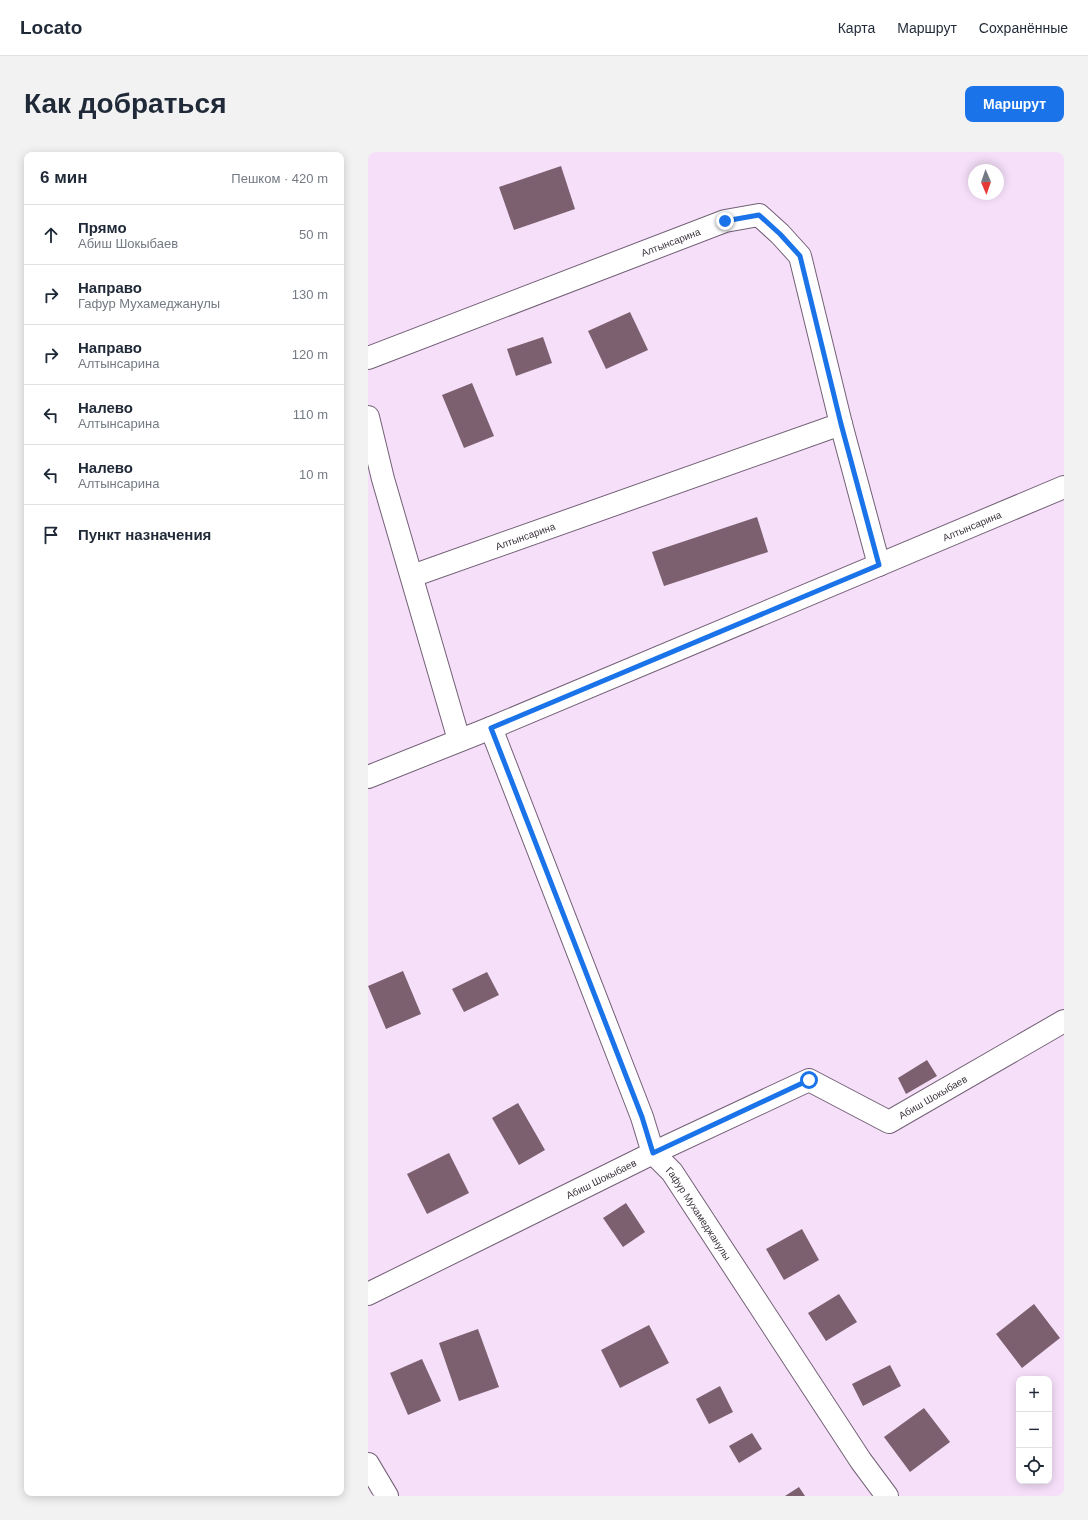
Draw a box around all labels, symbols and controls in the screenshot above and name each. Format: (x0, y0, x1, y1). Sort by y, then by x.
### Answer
text: Locato (20, 17, 82, 38)
text: Карта (838, 20, 875, 36)
text: Маршрут (897, 20, 957, 36)
text: Сохранённые (979, 20, 1068, 36)
button: Маршрут (965, 86, 1064, 122)
text: Как добраться (24, 88, 226, 119)
north arrow (968, 164, 1004, 200)
text: 6 мин (40, 168, 87, 187)
text: Пешком · 420 m (231, 171, 328, 186)
route end (716, 212, 734, 230)
text: Прямо (78, 219, 127, 236)
icon: ahead (40, 224, 62, 246)
street label: Алтынсарина (639, 226, 702, 259)
text: 50 m (299, 227, 328, 242)
text: Абиш Шокыбаев (78, 236, 178, 251)
text: Направо (78, 279, 142, 296)
icon: right (40, 284, 62, 306)
text: 130 m (292, 287, 328, 302)
text: Гафур Мухамеджанулы (78, 296, 220, 311)
text: Направо (78, 339, 142, 356)
icon: right (40, 344, 62, 366)
text: 120 m (292, 347, 328, 362)
text: Алтынсарина (78, 356, 159, 371)
text: Налево (78, 399, 133, 416)
icon: left (40, 404, 62, 426)
text: 110 m (293, 407, 328, 422)
text: Алтынсарина (78, 416, 159, 431)
text: Налево (78, 459, 133, 476)
icon: left (40, 464, 62, 486)
text: 10 m (299, 467, 328, 482)
text: Алтынсарина (78, 476, 159, 491)
street label: Алтынсарина (941, 509, 1003, 543)
street label: Алтынсарина (494, 521, 557, 552)
icon: arrive (40, 524, 62, 546)
text: Пункт назначения (78, 526, 211, 543)
route start (800, 1071, 818, 1089)
street label: Абиш Шокыбаев (897, 1073, 969, 1121)
street label: Абиш Шокыбаев (564, 1157, 638, 1201)
street label: Гафур Мухамеджанулы (664, 1165, 733, 1262)
map controls (1016, 1376, 1052, 1484)
button: + (1016, 1376, 1052, 1412)
button: − (1016, 1412, 1052, 1448)
button: locate (1016, 1448, 1052, 1484)

